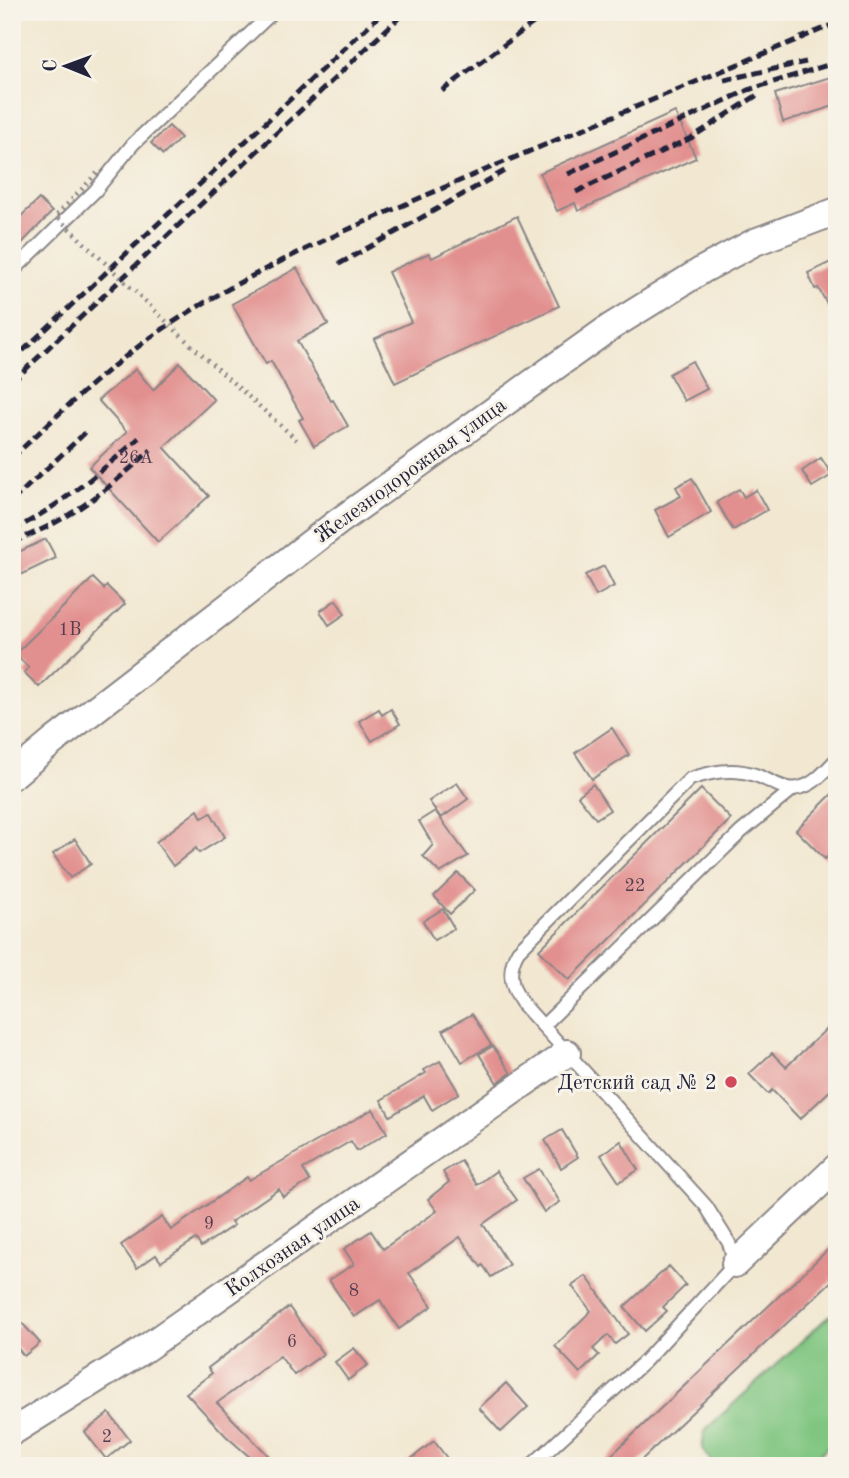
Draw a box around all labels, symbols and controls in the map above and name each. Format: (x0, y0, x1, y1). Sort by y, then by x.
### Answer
north arrow (32, 32, 102, 102)
text: С (42, 59, 61, 72)
street label: Железнодорожная улица (311, 395, 510, 548)
house number: 26А (119, 449, 154, 467)
house number: 1В (59, 621, 81, 639)
house number: 22 (625, 877, 645, 895)
place label: Детский сад № 2 (558, 1073, 717, 1094)
marker: Детский сад № 2 (723, 1074, 739, 1090)
street label: Колхозная улица (222, 1193, 364, 1301)
house number: 9 (204, 1215, 214, 1233)
house number: 8 (349, 1282, 359, 1300)
house number: 6 (287, 1333, 297, 1351)
house number: 2 (102, 1428, 112, 1446)

